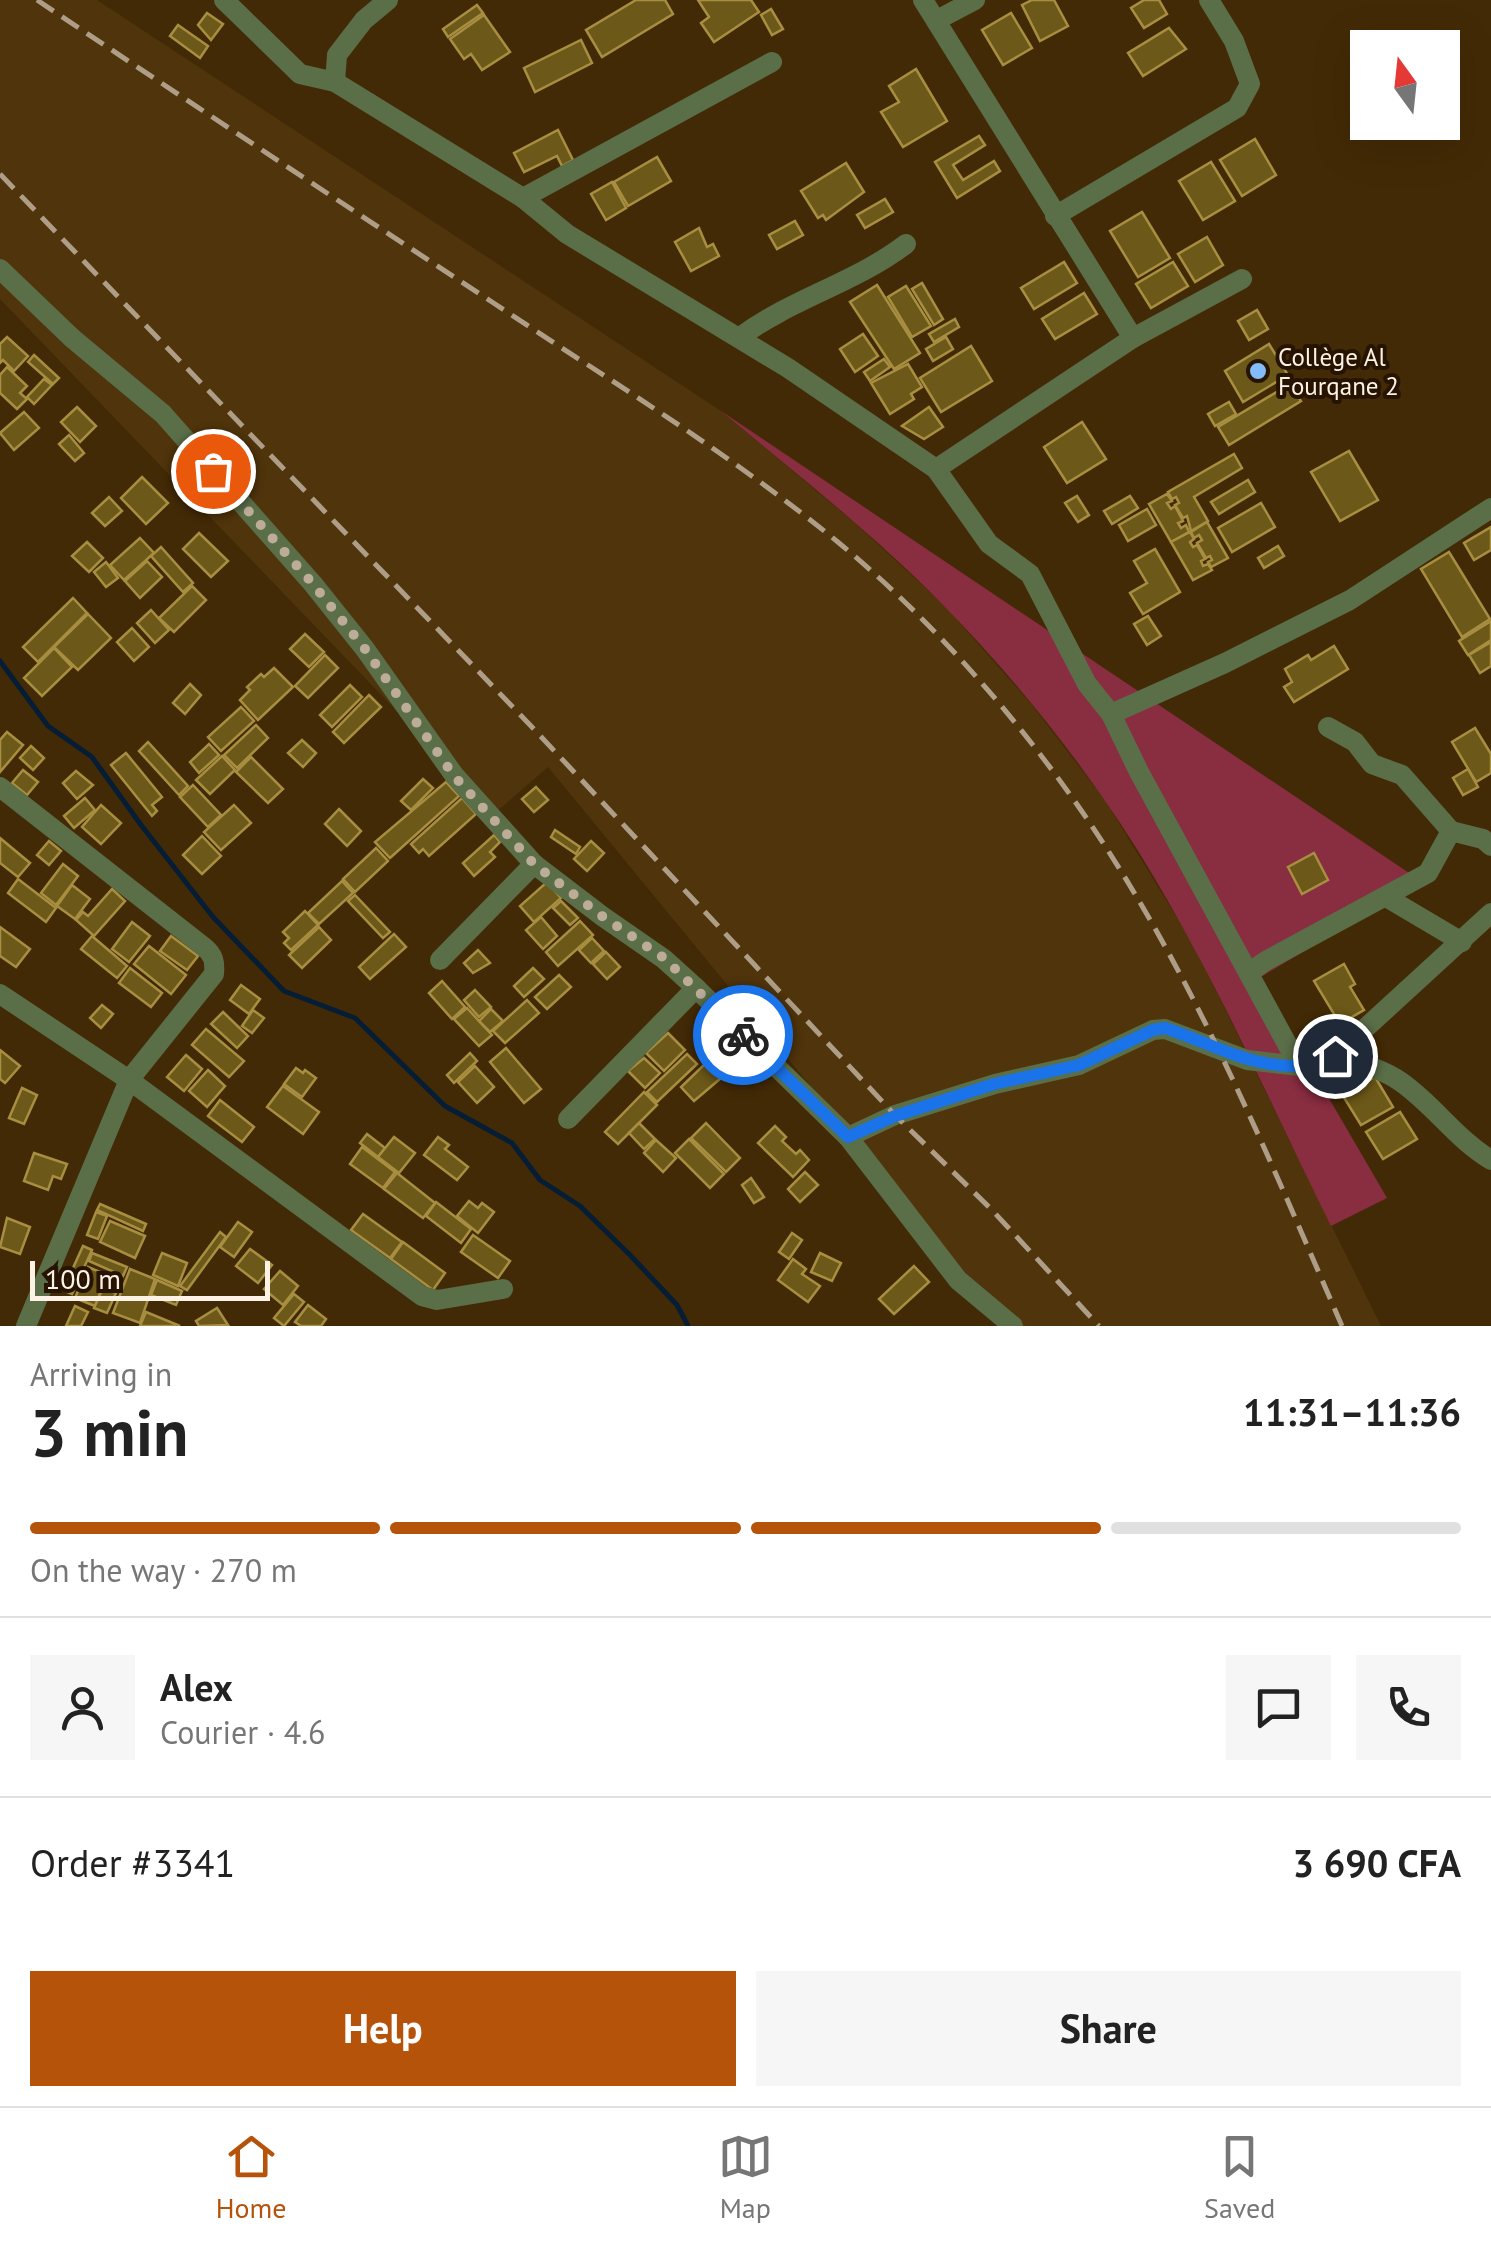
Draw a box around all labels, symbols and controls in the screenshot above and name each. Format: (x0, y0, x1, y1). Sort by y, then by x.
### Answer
north arrow (1350, 30, 1460, 140)
map controls (1350, 30, 1460, 140)
place label: Collège Al Fourqane 2 (1278, 341, 1399, 402)
marker: Collège Al Fourqane 2 (1247, 360, 1269, 382)
pin (171, 429, 256, 514)
icon: bag (186, 444, 241, 499)
courier (693, 985, 793, 1085)
icon: bike (716, 1008, 771, 1063)
pin (1293, 1014, 1378, 1099)
icon: home (1308, 1029, 1363, 1084)
scale bar (30, 1256, 270, 1300)
text: 100 m (45, 1260, 121, 1297)
text: Arriving in (30, 1353, 172, 1395)
text: 11:31–11:36 (1243, 1387, 1461, 1436)
text: 3 min (30, 1390, 189, 1474)
text: On the way · 270 m (30, 1549, 297, 1591)
button: person (30, 1655, 135, 1760)
button: chat (1226, 1655, 1331, 1760)
button: phone (1356, 1655, 1461, 1760)
text: Alex (160, 1662, 233, 1711)
text: Courier · 4.6 (160, 1711, 326, 1753)
text: Order #3341 (30, 1838, 235, 1887)
text: 3 690 CFA (1293, 1838, 1461, 1887)
button: Help (30, 1971, 736, 2086)
button: Share (756, 1971, 1461, 2086)
tab: Home (216, 2129, 286, 2226)
tab: Map (718, 2129, 773, 2226)
tab: Saved (1204, 2129, 1275, 2226)

